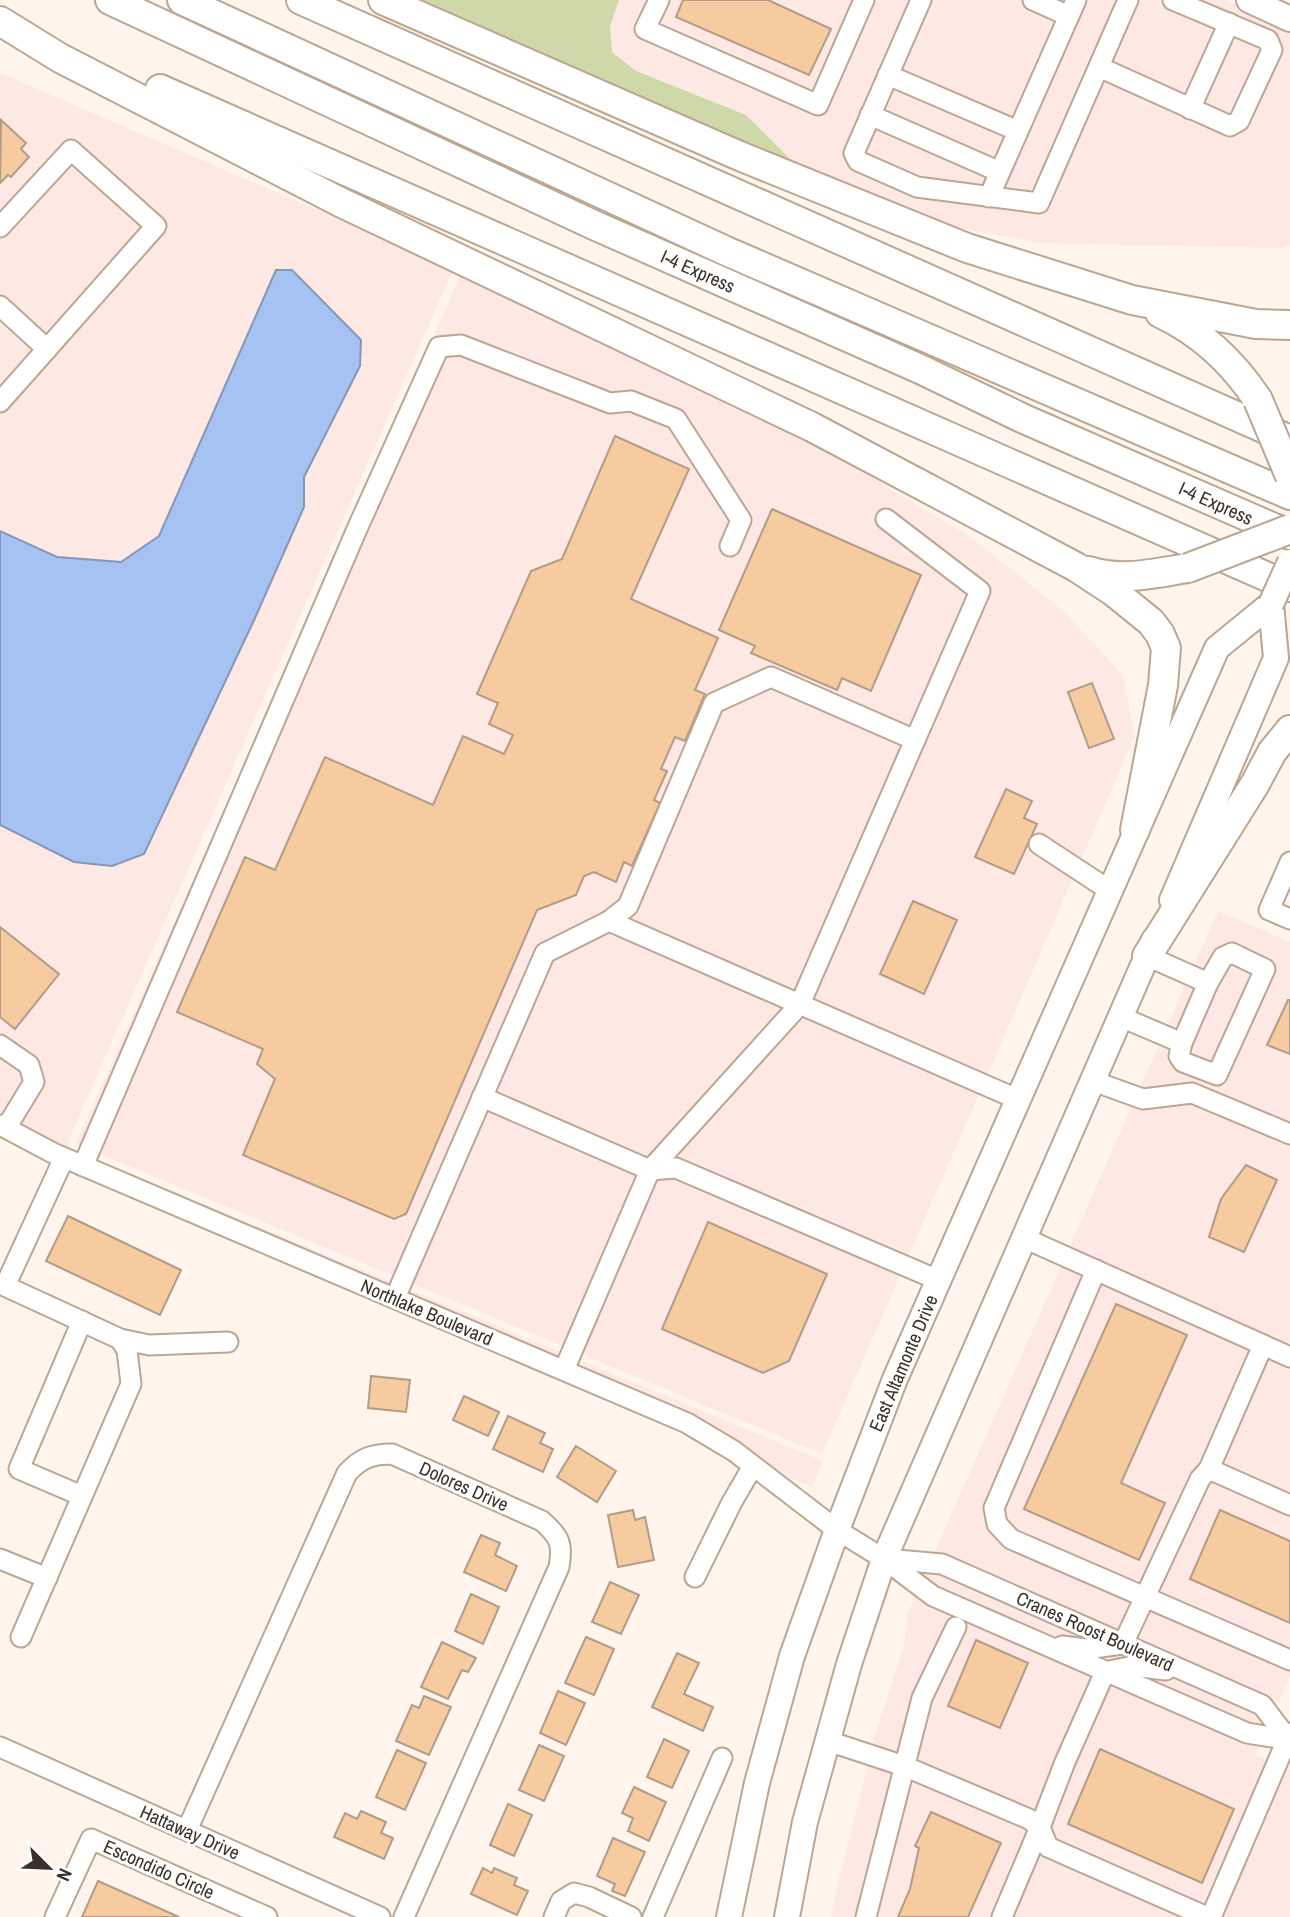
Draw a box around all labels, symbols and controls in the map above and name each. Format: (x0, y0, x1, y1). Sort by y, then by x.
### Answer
street label: I-4 Express (657, 243, 739, 299)
street label: I-4 Express (1175, 475, 1257, 531)
street label: Northlake Boulevard (357, 1272, 497, 1352)
street label: East Altamonte Drive (862, 1291, 944, 1435)
street label: Dolores Drive (415, 1455, 513, 1517)
street label: Cranes Roost Boulevard (1012, 1585, 1178, 1677)
street label: Hattaway Drive (136, 1798, 244, 1866)
north arrow (14, 1833, 84, 1903)
street label: Escondido Circle (100, 1833, 218, 1905)
text: N (50, 1864, 79, 1885)

